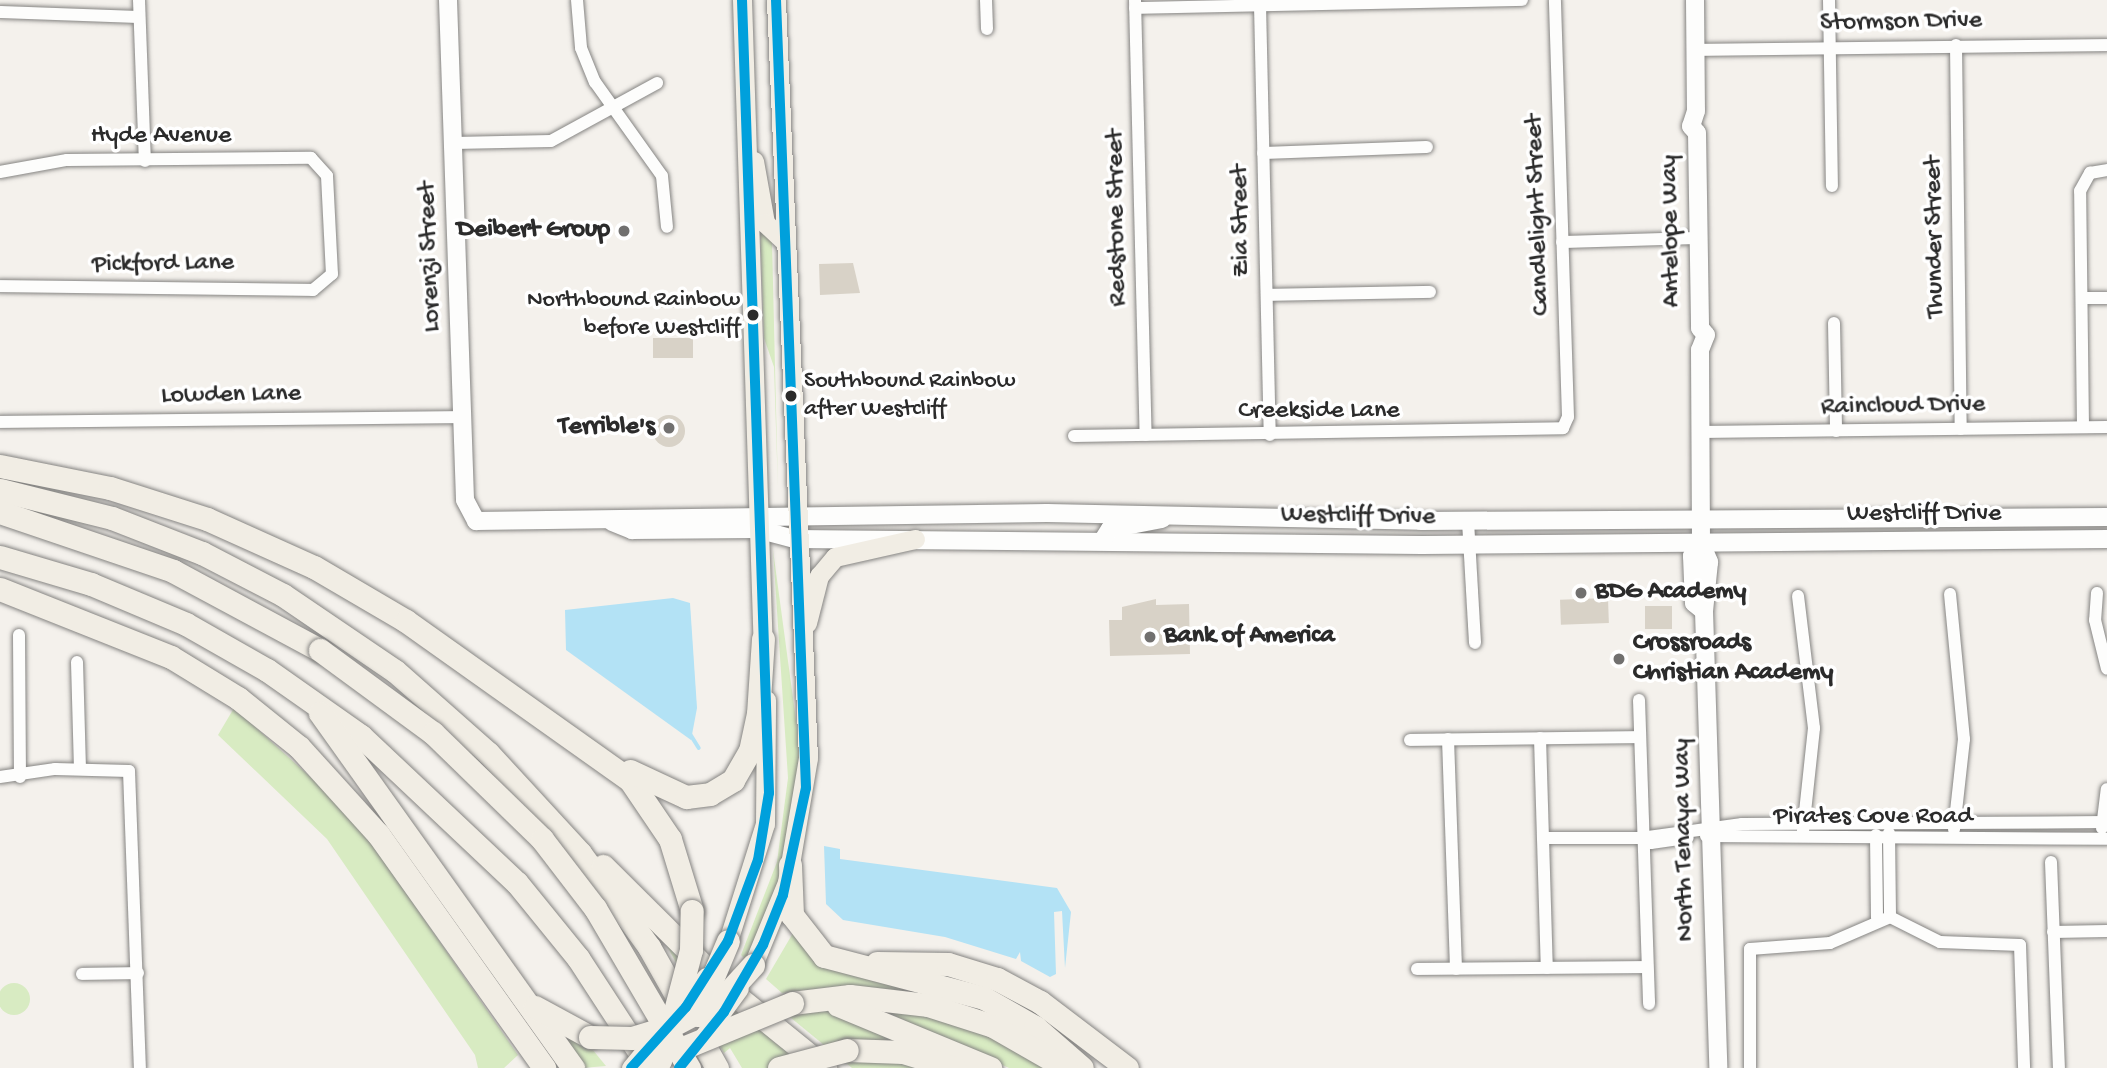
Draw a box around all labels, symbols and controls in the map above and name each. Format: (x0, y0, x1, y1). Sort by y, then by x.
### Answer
street label: Stormson Drive (1820, 6, 1982, 40)
street label: Candlelight Street (1520, 114, 1558, 316)
street label: Hyde Avenue (91, 121, 231, 153)
street label: Redstone Street (1101, 129, 1135, 307)
street label: Antelope Way (1655, 154, 1689, 308)
street label: Thunder Street (1919, 156, 1953, 318)
street label: Zia Street (1225, 165, 1259, 277)
street label: Lorenzi Street (413, 181, 449, 333)
place label: Deibert Group (457, 215, 610, 247)
marker: Deibert Group (616, 223, 632, 239)
street label: Pickford Lane (92, 248, 234, 282)
place label: Northbound Rainbow before Westcliff (527, 287, 740, 343)
marker: Northbound Rainbow before Westcliff (746, 308, 760, 322)
place label: Southbound Rainbow after Westcliff (804, 368, 1015, 424)
street label: Lowden Lane (161, 379, 301, 413)
marker: Southbound Rainbow after Westcliff (784, 389, 798, 403)
street label: Raincloud Drive (1821, 390, 1985, 424)
street label: Creekside Lane (1238, 396, 1400, 428)
place label: Terrible's (558, 412, 655, 444)
marker: Terrible's (661, 420, 677, 436)
street label: Westcliff Drive (1847, 499, 2001, 531)
street label: Westcliff Drive (1280, 500, 1436, 534)
place label: BDG Academy (1595, 577, 1746, 609)
marker: BDG Academy (1573, 585, 1589, 601)
place label: Bank of America (1164, 621, 1335, 653)
place label: Crossroads Christian Academy (1633, 628, 1833, 690)
marker: Bank of America (1142, 629, 1158, 645)
marker: Crossroads Christian Academy (1611, 651, 1627, 667)
street label: North Tenaya Way (1668, 738, 1702, 942)
street label: Pirates Cove Road (1774, 802, 1972, 834)

